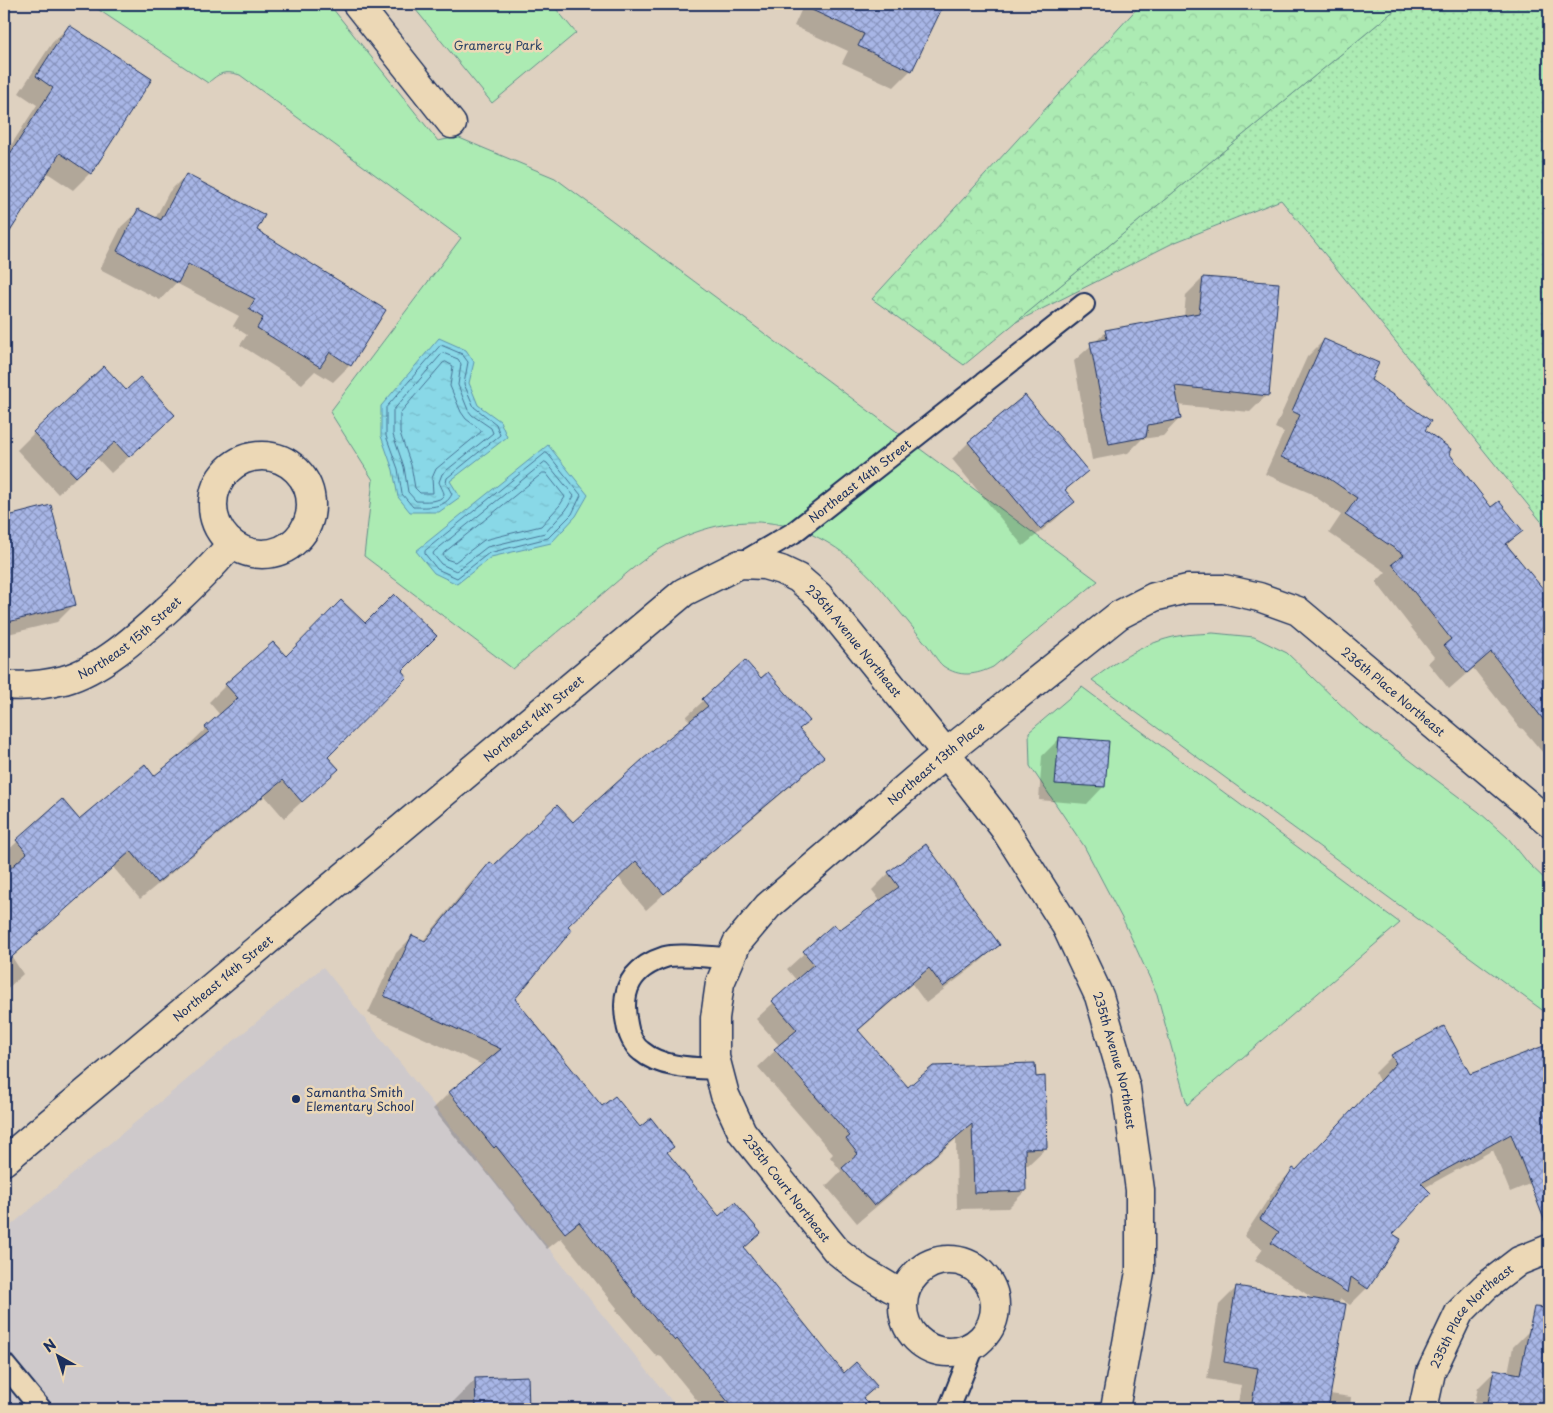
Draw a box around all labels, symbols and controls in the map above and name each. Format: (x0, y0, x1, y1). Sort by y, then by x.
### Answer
park label: Gramercy Park (454, 36, 542, 54)
street label: Northeast 14th Street (804, 435, 915, 527)
street label: 236th Avenue Northeast (802, 580, 906, 701)
street label: Northeast 15th Street (75, 592, 185, 683)
street label: 236th Place Northeast (1338, 642, 1450, 740)
street label: Northeast 14th Street (479, 671, 587, 766)
street label: Northeast 13th Place (883, 717, 988, 809)
street label: Northeast 14th Street (169, 931, 277, 1025)
street label: 235th Avenue Northeast (1089, 988, 1141, 1130)
place label: Samantha Smith Elementary School (306, 1083, 414, 1115)
marker: Samantha Smith Elementary School (290, 1093, 302, 1105)
street label: 235th Court Northeast (739, 1130, 835, 1246)
street label: 235th Place Northeast (1425, 1260, 1517, 1371)
north arrow (32, 1330, 82, 1380)
text: N (39, 1334, 60, 1357)

